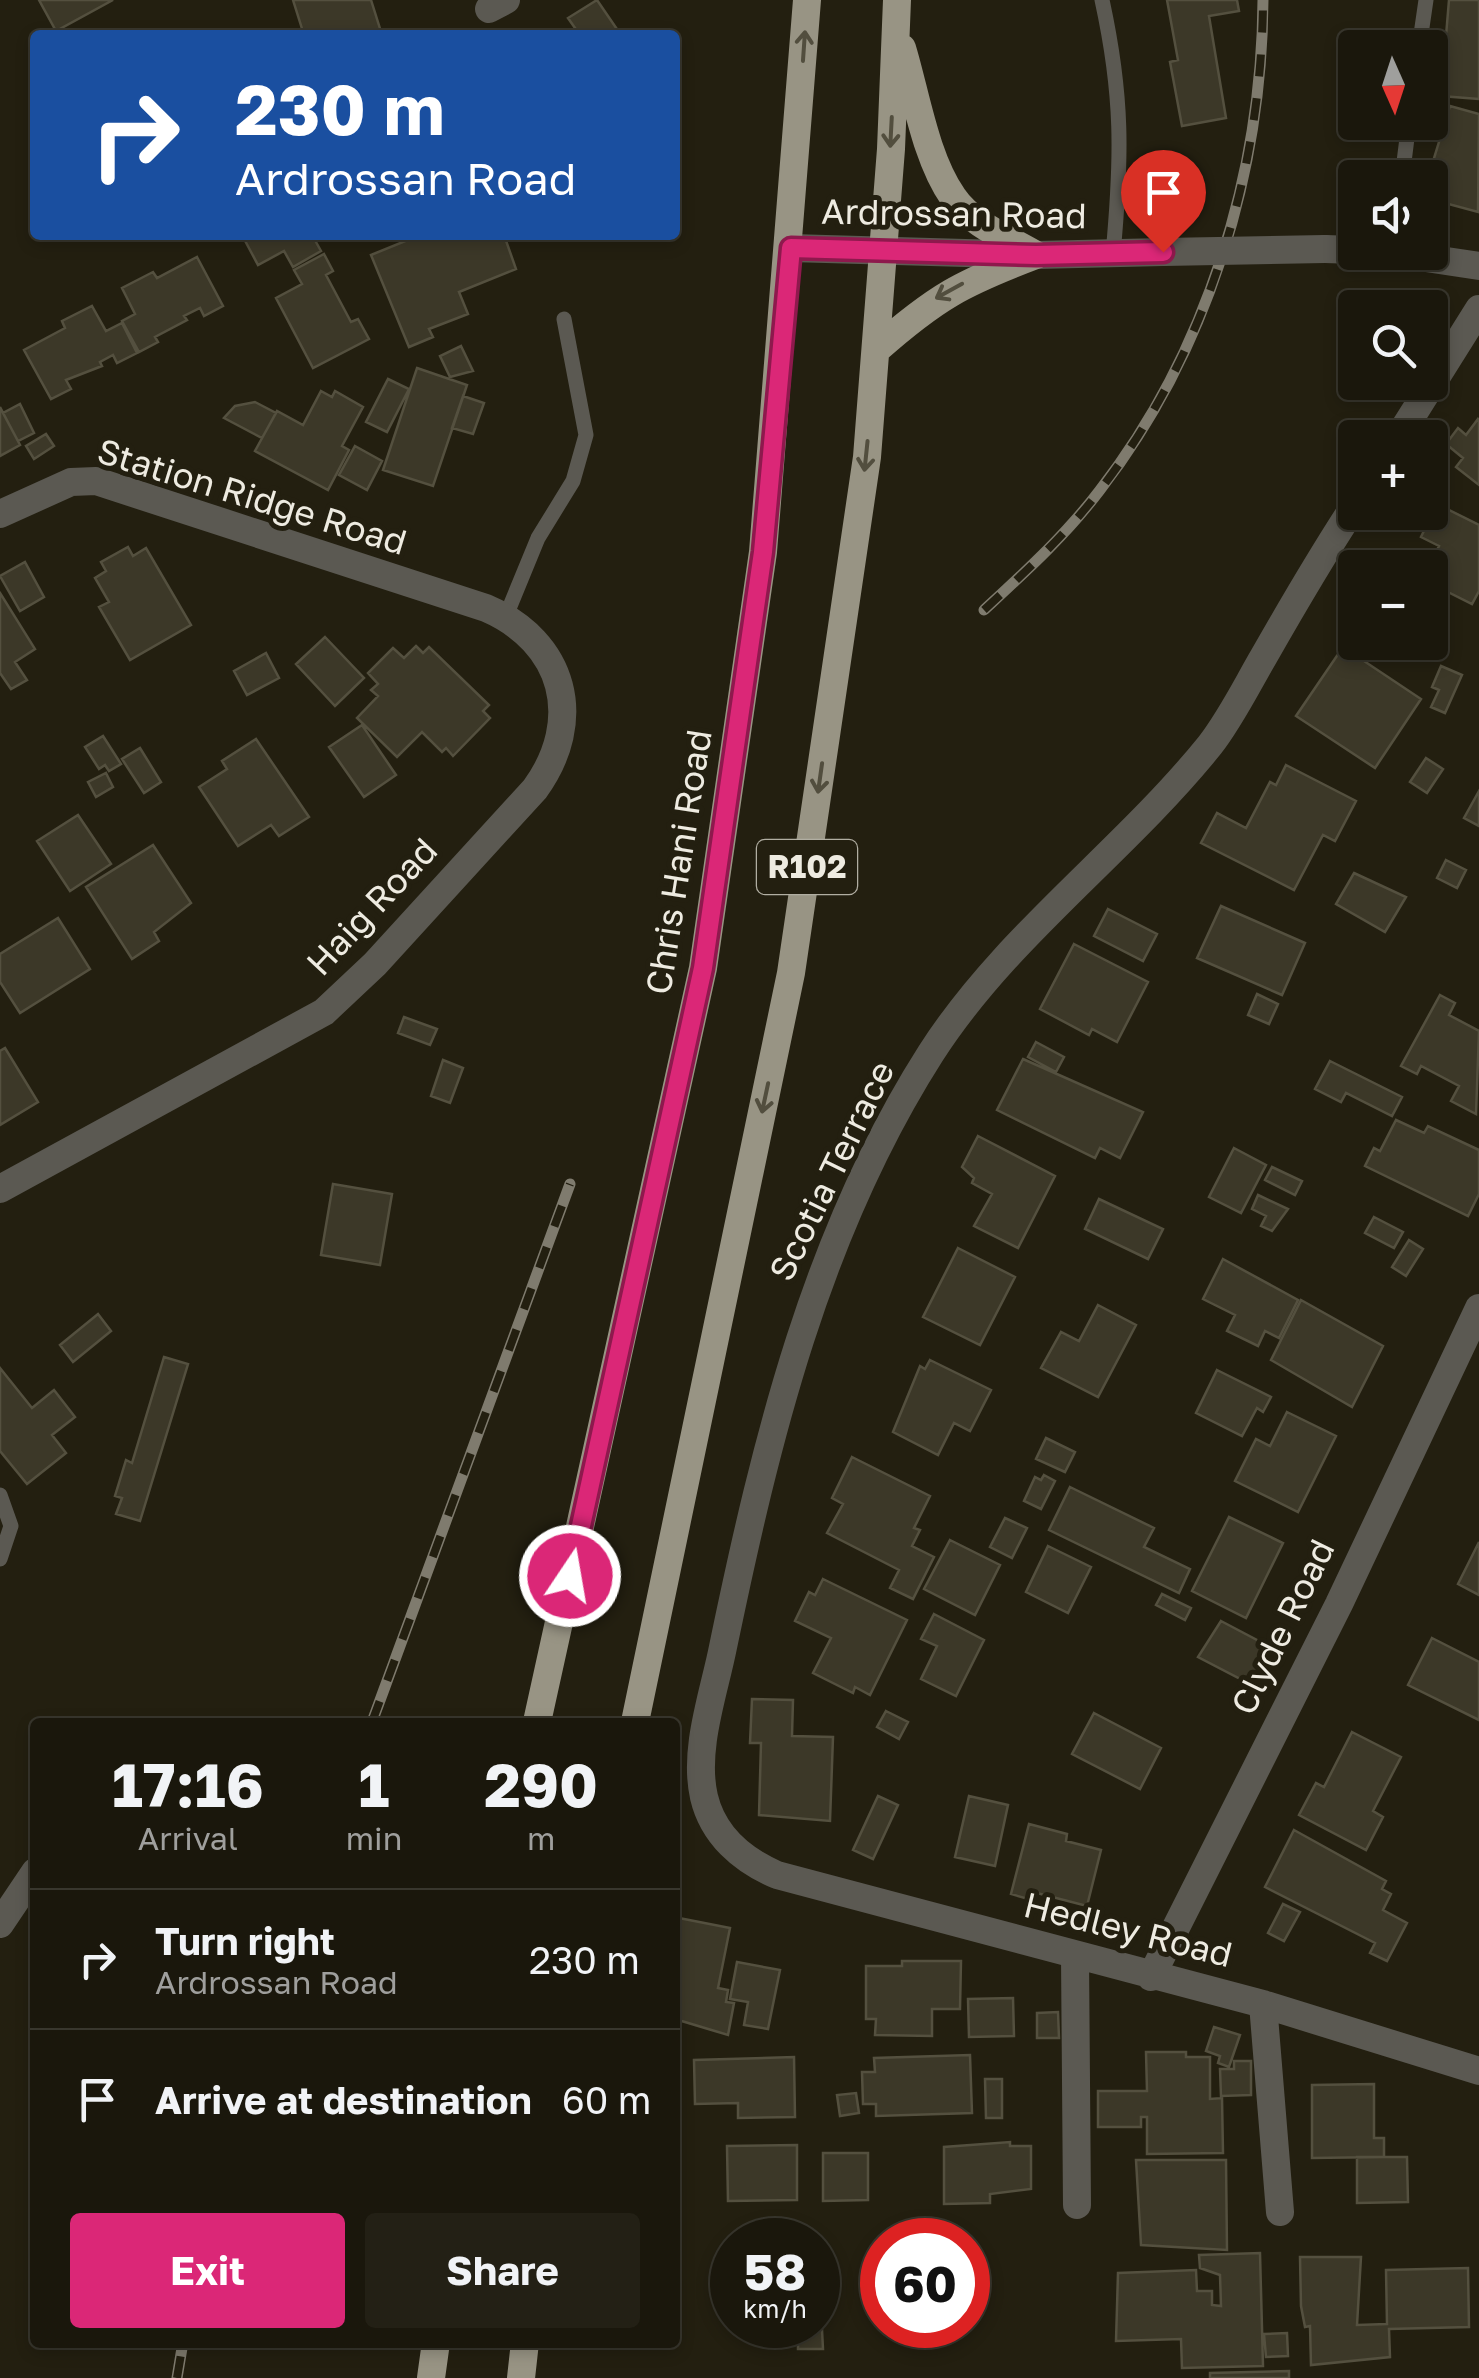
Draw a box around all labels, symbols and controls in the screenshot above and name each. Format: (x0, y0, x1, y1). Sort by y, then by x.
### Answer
north arrow (1338, 30, 1448, 140)
map controls (1338, 30, 1448, 660)
one-way arrow (795, 31, 814, 63)
text: 230 m (235, 66, 445, 150)
icon: right (70, 70, 200, 200)
one-way arrow (882, 116, 901, 148)
pin (1121, 150, 1206, 253)
text: Ardrossan Road (235, 151, 576, 205)
button: sound (1338, 160, 1448, 270)
icon: arrive (1136, 165, 1191, 220)
street label: Ardrossan Road (821, 190, 1087, 236)
one-way arrow (935, 282, 964, 302)
button: search (1338, 290, 1448, 400)
button: + (1338, 420, 1448, 530)
street label: Station Ridge Road (93, 429, 412, 563)
one-way arrow (856, 440, 875, 472)
button: − (1338, 550, 1448, 660)
street label: Chris Hani Road (636, 726, 720, 997)
one-way arrow (810, 761, 828, 794)
street label: Haig Road (297, 829, 445, 983)
road number: R102 (757, 840, 857, 894)
street label: Scotia Terrace (760, 1054, 902, 1287)
one-way arrow (755, 1081, 774, 1113)
position arrow (518, 1524, 622, 1628)
street label: Clyde Road (1222, 1532, 1343, 1721)
text: 17:16 (112, 1748, 264, 1820)
text: 1 (359, 1748, 389, 1820)
text: 290 (484, 1748, 598, 1820)
text: Arrival (138, 1819, 238, 1857)
text: min (346, 1819, 402, 1857)
text: m (527, 1819, 555, 1857)
street label: Hedley Road (1020, 1883, 1237, 1975)
text: Turn right (155, 1918, 335, 1963)
icon: right (70, 1932, 125, 1987)
text: 230 m (529, 1937, 640, 1982)
text: Ardrossan Road (155, 1963, 398, 2001)
icon: arrive (70, 2072, 125, 2127)
text: Arrive at destination (155, 2077, 532, 2122)
text: 60 m (562, 2077, 651, 2122)
button: Exit (70, 2213, 345, 2328)
button: Share (365, 2213, 640, 2328)
speed limit sign: 60 (860, 2218, 990, 2348)
text: 58 (744, 2241, 806, 2301)
text: km/h (743, 2293, 807, 2324)

